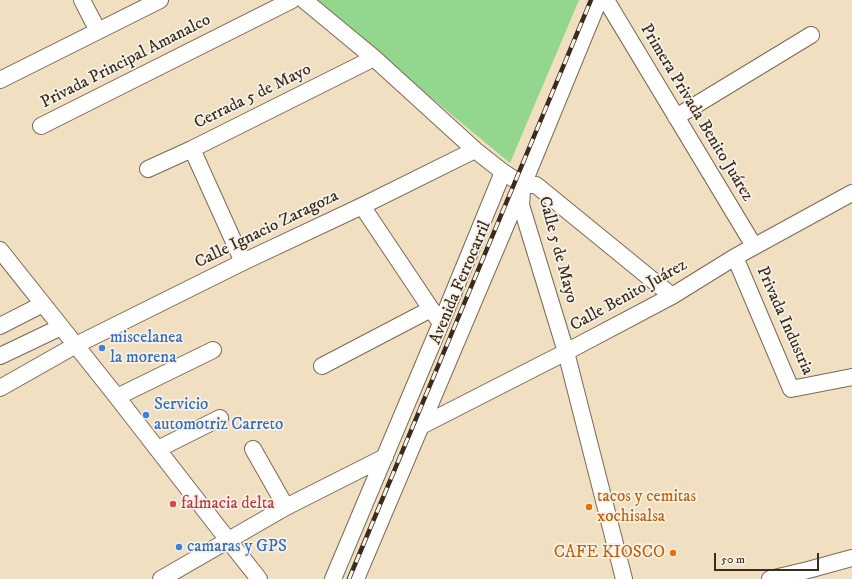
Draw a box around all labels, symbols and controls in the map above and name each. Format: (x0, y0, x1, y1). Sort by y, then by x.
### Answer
street label: Privada Principal Amanalco (38, 10, 214, 114)
street label: Primera Privada Benito Juárez (635, 21, 757, 205)
street label: Cerrada 5 de Mayo (191, 60, 315, 134)
street label: Calle Ignacio Zaragoza (192, 186, 342, 274)
street label: Calle 5 de Mayo (533, 194, 581, 306)
street label: Avenida Ferrocarril (426, 218, 496, 348)
street label: Calle Benito Juárez (567, 255, 691, 337)
street label: Privada Industria (751, 264, 817, 378)
place label: miscelanea la morena (110, 328, 183, 368)
marker: miscelanea la morena (97, 343, 107, 353)
place label: Servicio automotriz Carreto (154, 395, 283, 435)
marker: Servicio automotriz Carreto (141, 410, 151, 420)
place label: tacos y cemitas xochisalsa (597, 487, 696, 527)
place label: falmacia delta (181, 494, 275, 514)
marker: falmacia delta (168, 499, 178, 509)
marker: tacos y cemitas xochisalsa (584, 502, 594, 512)
place label: camaras y GPS (187, 537, 287, 557)
marker: camaras y GPS (174, 542, 184, 552)
place label: CAFE KIOSCO (554, 543, 665, 563)
scale bar (716, 545, 821, 571)
marker: CAFE KIOSCO (668, 548, 678, 558)
text: 50 m (721, 552, 745, 567)

